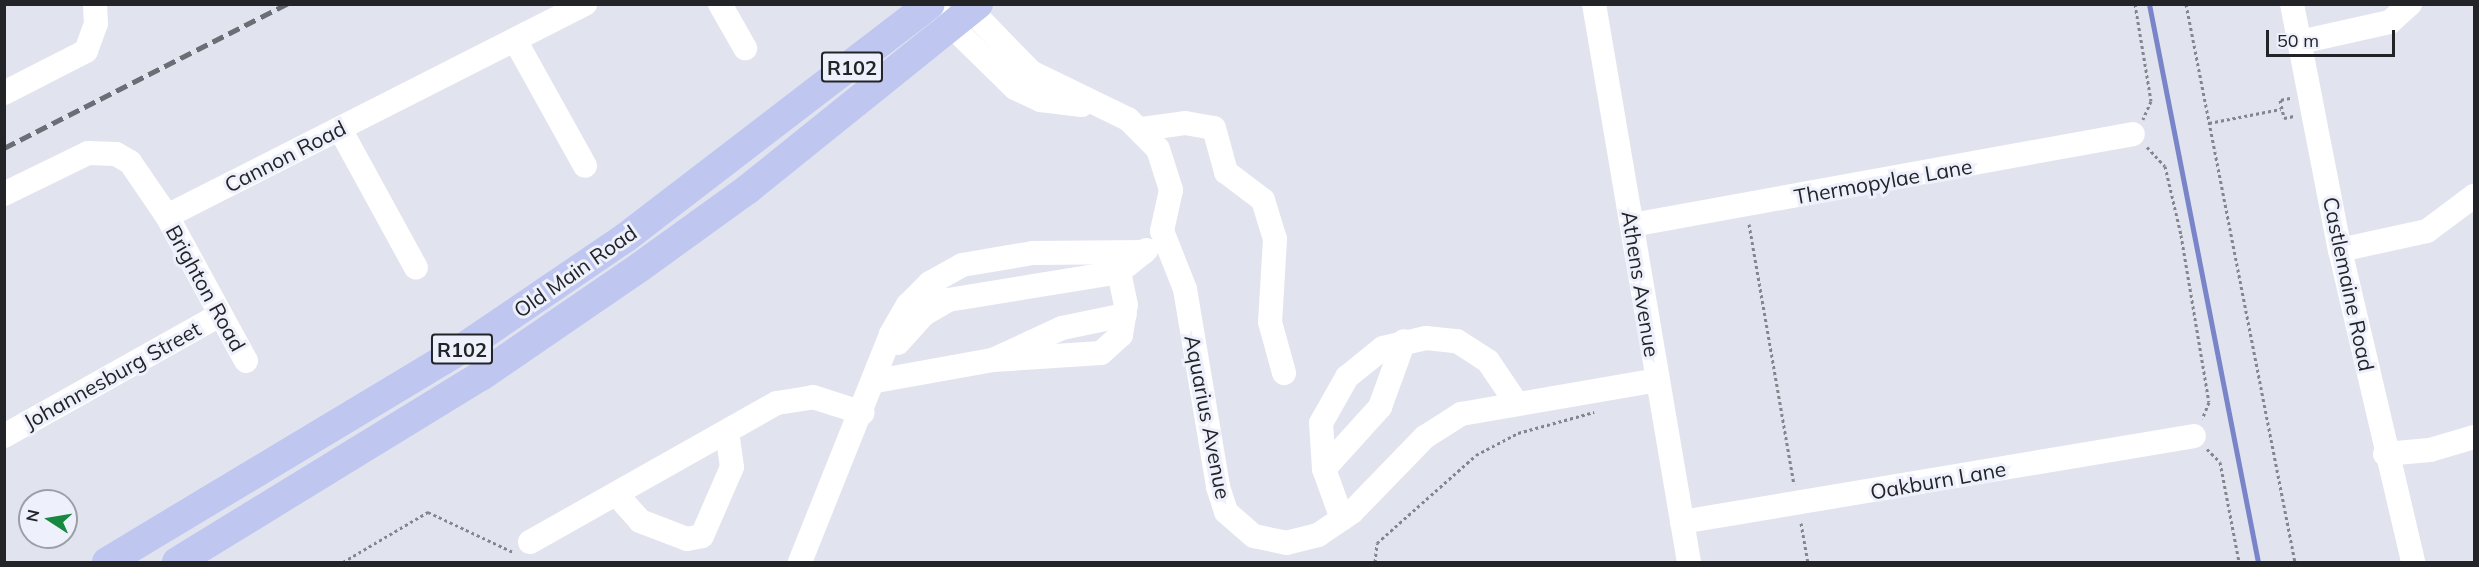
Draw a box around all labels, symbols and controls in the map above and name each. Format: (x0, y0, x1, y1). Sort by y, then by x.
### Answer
scale bar (2269, 18, 2398, 56)
text: 50 m (2277, 29, 2319, 52)
road number: R102 (820, 50, 884, 84)
street label: Cannon Road (220, 115, 350, 197)
street label: Thermopylae Lane (1792, 153, 1974, 209)
street label: Castlemaine Road (2318, 195, 2380, 373)
street label: Athens Avenue (1617, 209, 1665, 359)
street label: Old Main Road (509, 219, 641, 323)
street label: Brighton Road (161, 221, 251, 355)
street label: Johannesburg Street (19, 316, 205, 434)
road number: R102 (430, 332, 494, 366)
street label: Aquarius Avenue (1180, 333, 1236, 501)
street label: Oakburn Lane (1868, 456, 2008, 504)
north arrow (18, 489, 78, 549)
text: N (21, 508, 43, 524)

